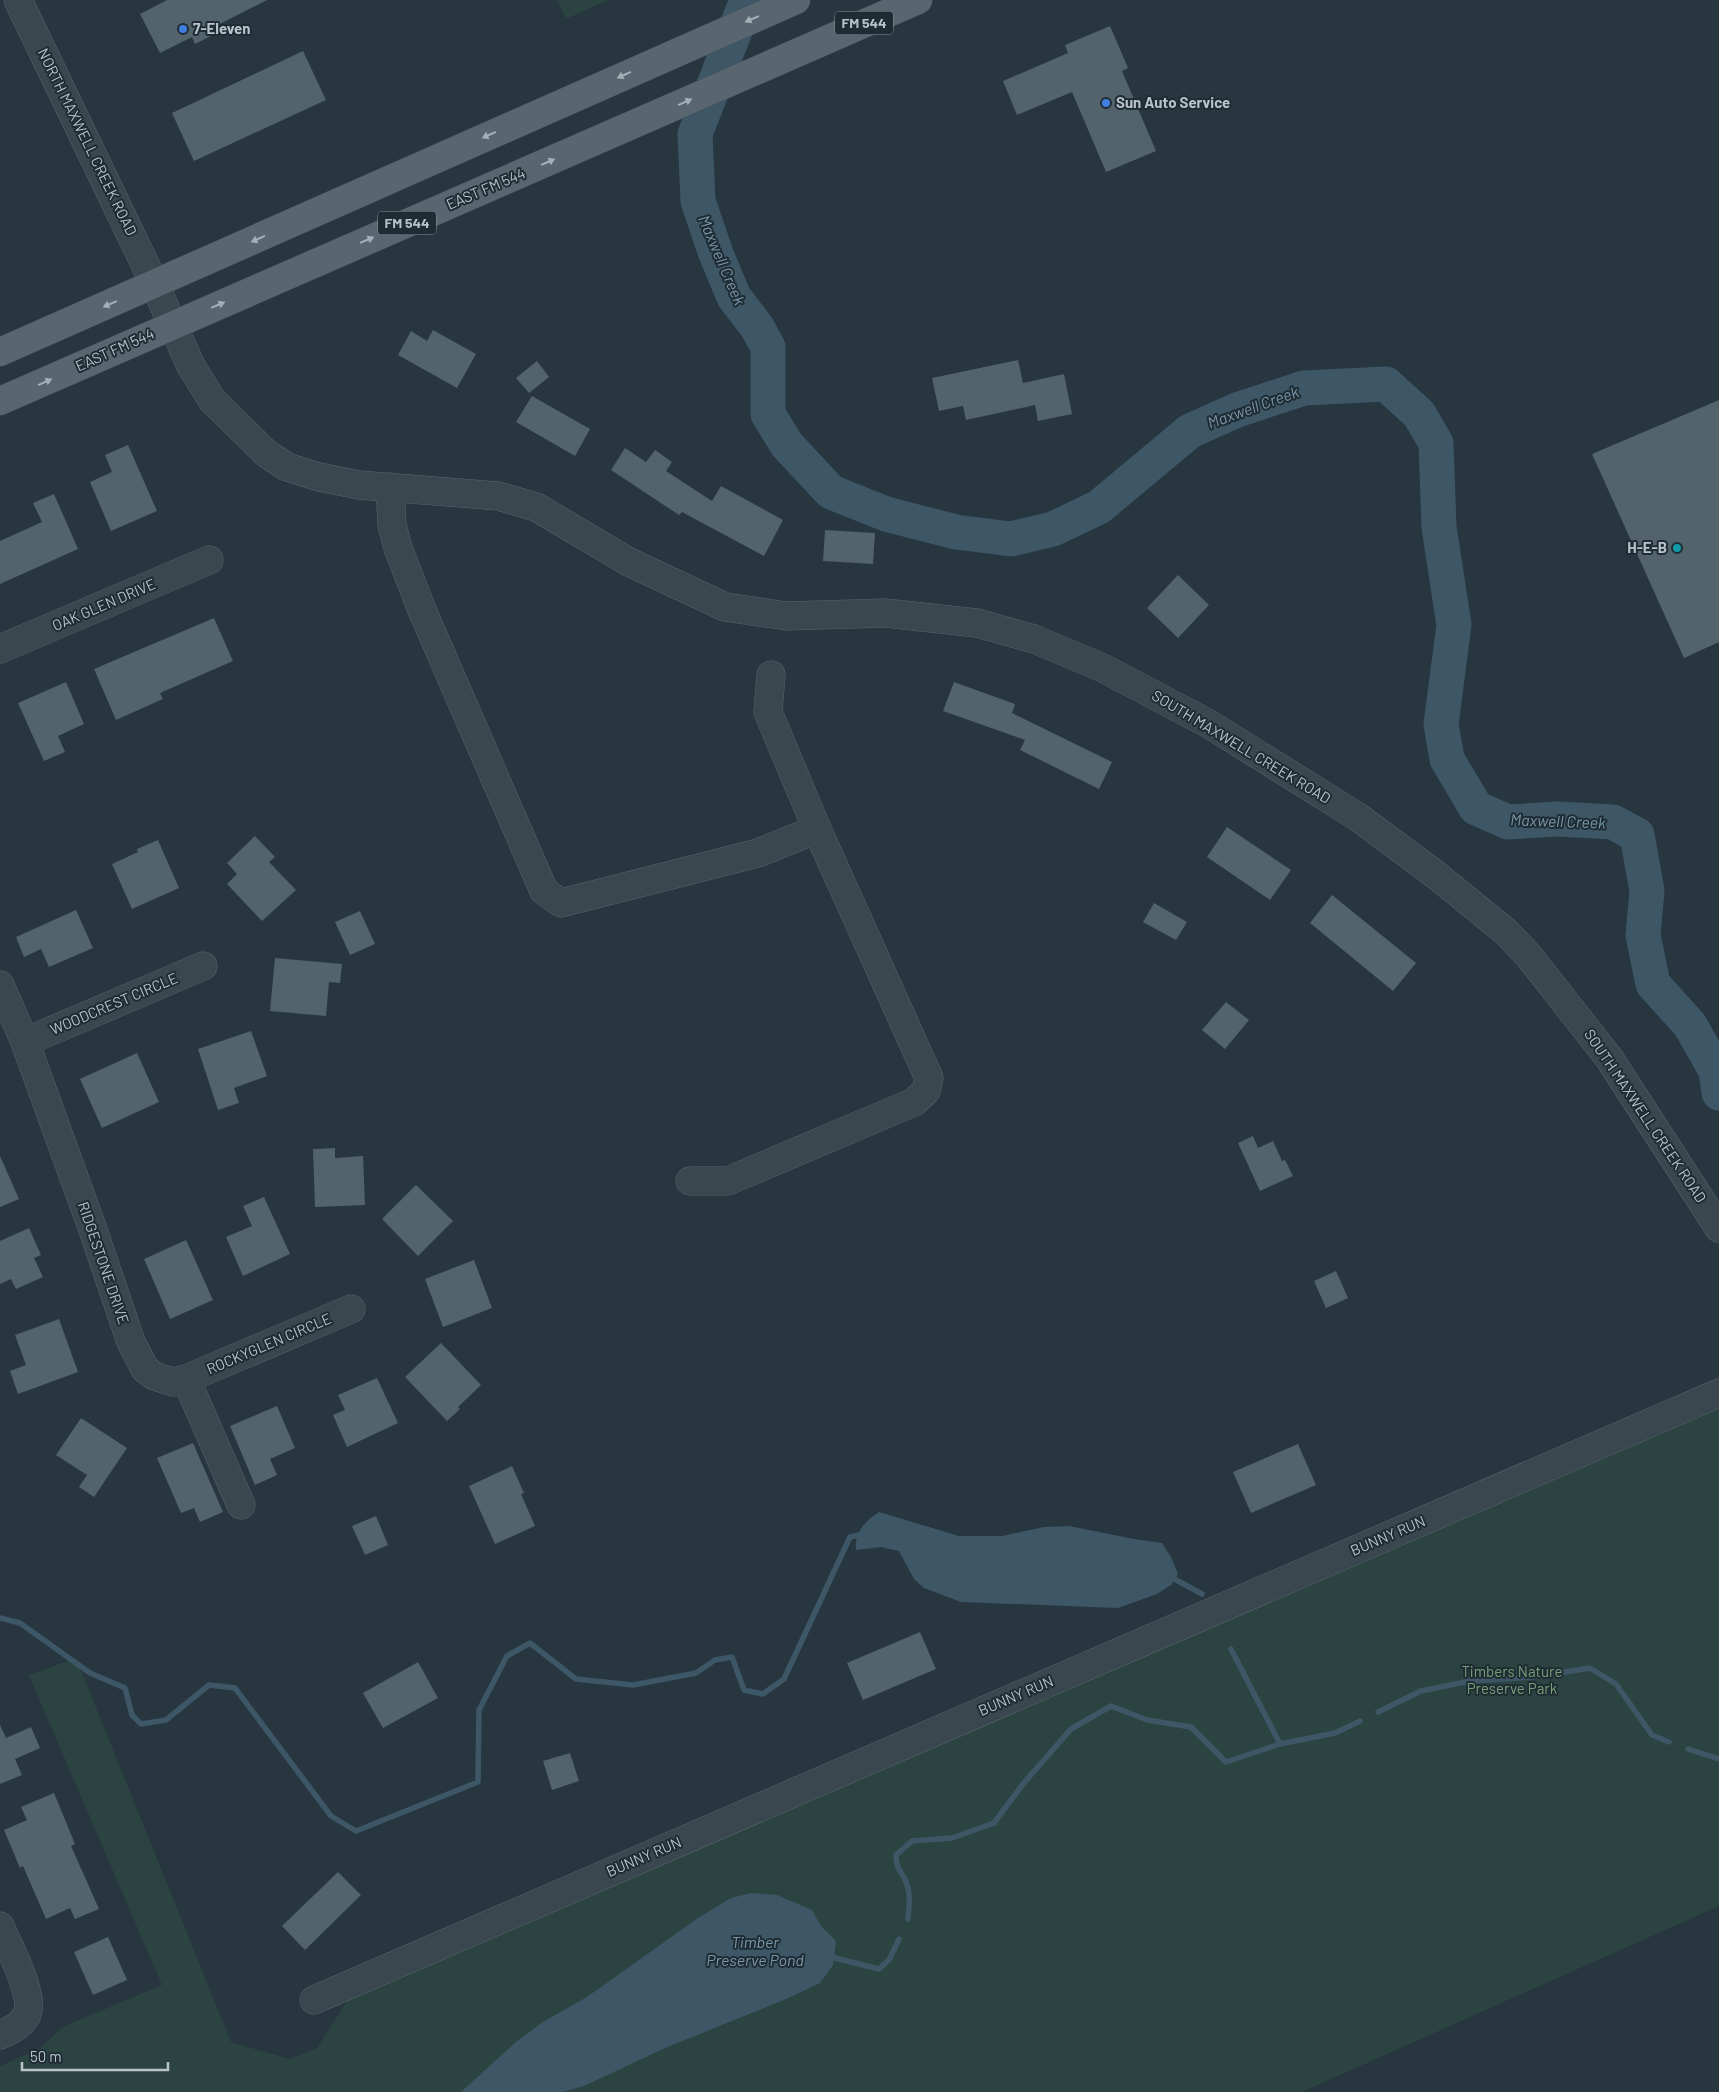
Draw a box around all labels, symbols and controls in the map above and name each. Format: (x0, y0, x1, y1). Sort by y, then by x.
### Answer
road number: FM 544 (835, 12, 893, 34)
one-way arrow (745, 16, 759, 24)
place label: 7-Eleven (193, 19, 250, 37)
marker: 7-Eleven (177, 23, 189, 35)
street label: NORTH MAXWELL CREEK ROAD (35, 45, 141, 238)
one-way arrow (617, 72, 631, 80)
place label: Sun Auto Service (1116, 93, 1230, 111)
marker: Sun Auto Service (1100, 97, 1112, 109)
one-way arrow (678, 98, 692, 106)
one-way arrow (482, 132, 496, 140)
one-way arrow (541, 157, 555, 165)
street label: EAST FM 544 (443, 163, 528, 213)
road number: FM 544 (378, 212, 436, 234)
water label: Maxwell Creek (695, 212, 750, 308)
one-way arrow (251, 235, 265, 243)
one-way arrow (360, 236, 374, 244)
one-way arrow (103, 301, 117, 309)
one-way arrow (211, 301, 225, 309)
street label: EAST FM 544 (73, 324, 157, 374)
one-way arrow (38, 377, 52, 385)
water label: Maxwell Creek (1205, 381, 1301, 432)
place label: H-E-B (1627, 538, 1667, 556)
marker: H-E-B (1671, 542, 1683, 554)
street label: OAK GLEN DRIVE (49, 574, 158, 634)
street label: SOUTH MAXWELL CREEK ROAD (1149, 686, 1334, 807)
water label: Maxwell Creek (1510, 809, 1606, 832)
street label: WOODCREST CIRCLE (47, 968, 180, 1038)
street label: SOUTH MAXWELL CREEK ROAD (1581, 1025, 1711, 1206)
street label: RIDGESTONE DRIVE (75, 1199, 133, 1326)
street label: ROCKYGLEN CIRCLE (204, 1309, 334, 1377)
street label: BUNNY RUN (1347, 1511, 1428, 1559)
park label: Timbers Nature Preserve Park (1462, 1662, 1562, 1697)
street label: BUNNY RUN (975, 1671, 1056, 1719)
street label: BUNNY RUN (603, 1832, 684, 1880)
water label: Timber Preserve Pond (706, 1932, 804, 1969)
scale bar (22, 2040, 169, 2072)
text: 50 m (30, 2047, 62, 2065)

